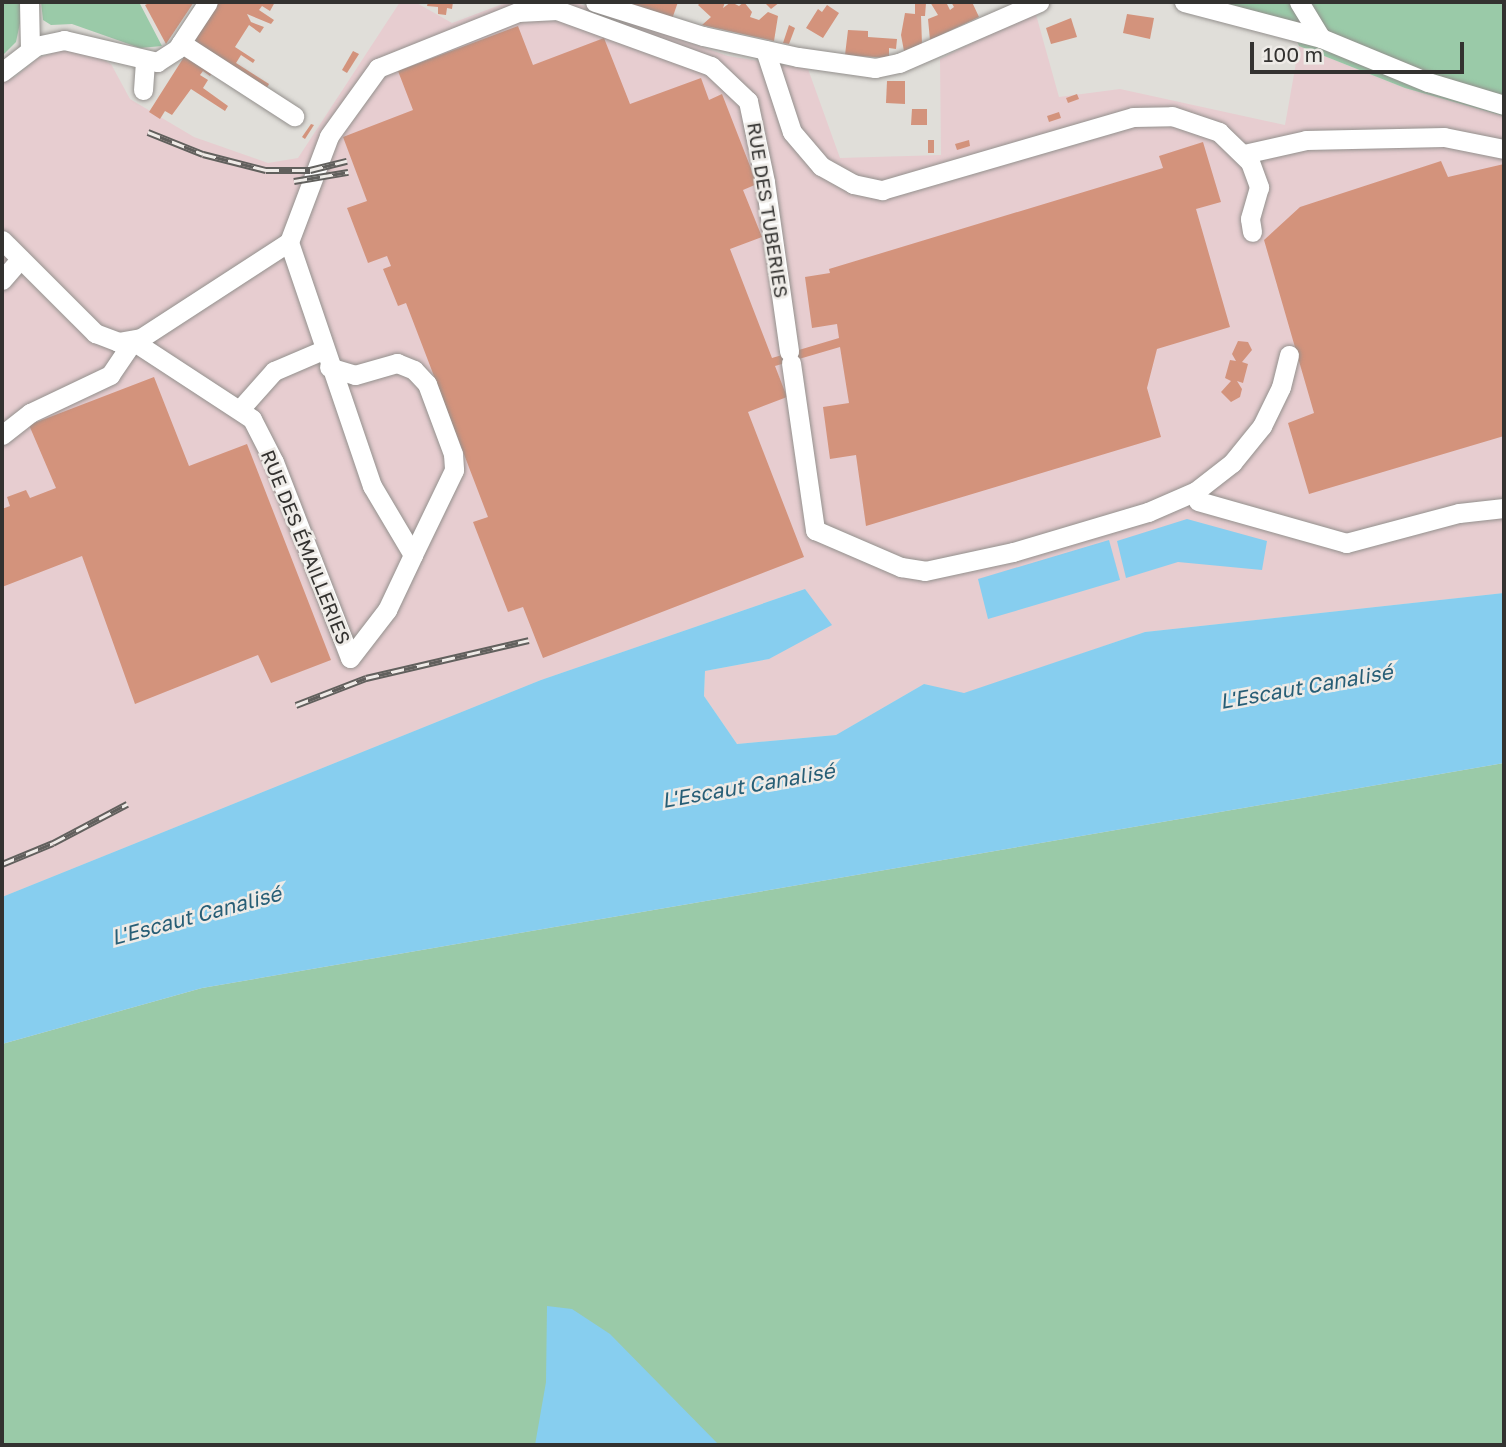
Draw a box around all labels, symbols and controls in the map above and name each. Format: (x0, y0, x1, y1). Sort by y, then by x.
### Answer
scale bar (1254, 28, 1468, 72)
text: 100 m (1263, 41, 1323, 67)
street label: RUE DES TUBERIES (743, 121, 793, 299)
street label: RUE DES ÉMAILLERIES (257, 447, 355, 647)
water label: L'Escaut Canalisé (1218, 658, 1394, 714)
water label: L'Escaut Canalisé (660, 757, 836, 813)
water label: L'Escaut Canalisé (108, 880, 284, 950)

